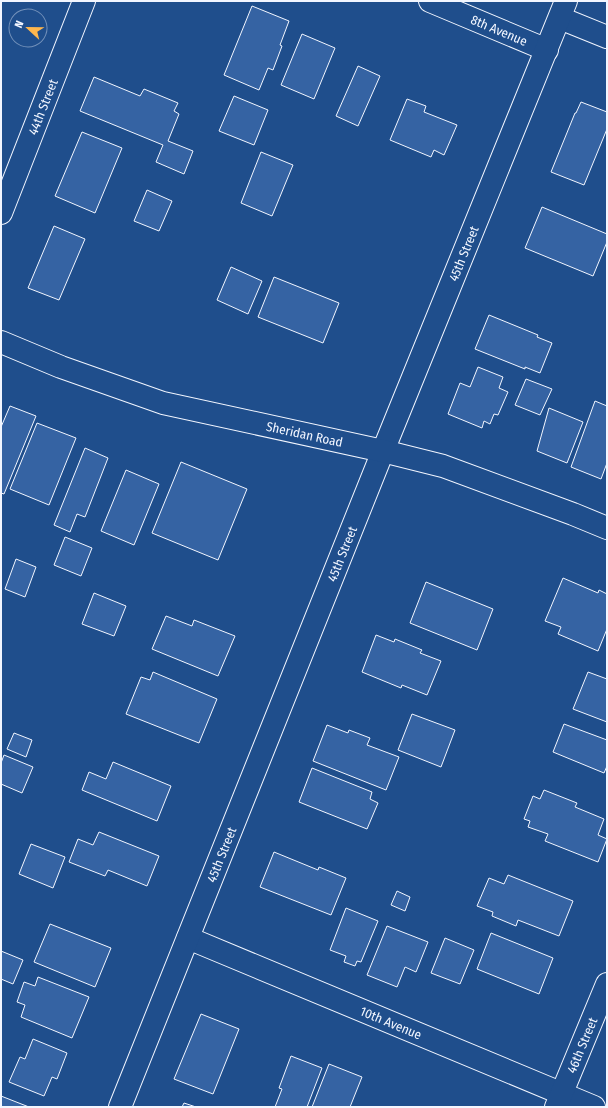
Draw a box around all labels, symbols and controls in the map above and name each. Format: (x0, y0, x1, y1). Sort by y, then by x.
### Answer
north arrow (8, 8, 48, 48)
street label: 8th Avenue (469, 12, 530, 48)
text: N (12, 19, 26, 30)
street label: 44th Street (25, 76, 61, 137)
street label: 45th Street (445, 223, 482, 283)
street label: Sheridan Road (265, 418, 344, 449)
street label: 45th Street (324, 523, 360, 584)
street label: 45th Street (203, 824, 239, 884)
street label: 10th Avenue (358, 1003, 424, 1042)
street label: 46th Street (563, 1014, 600, 1075)

